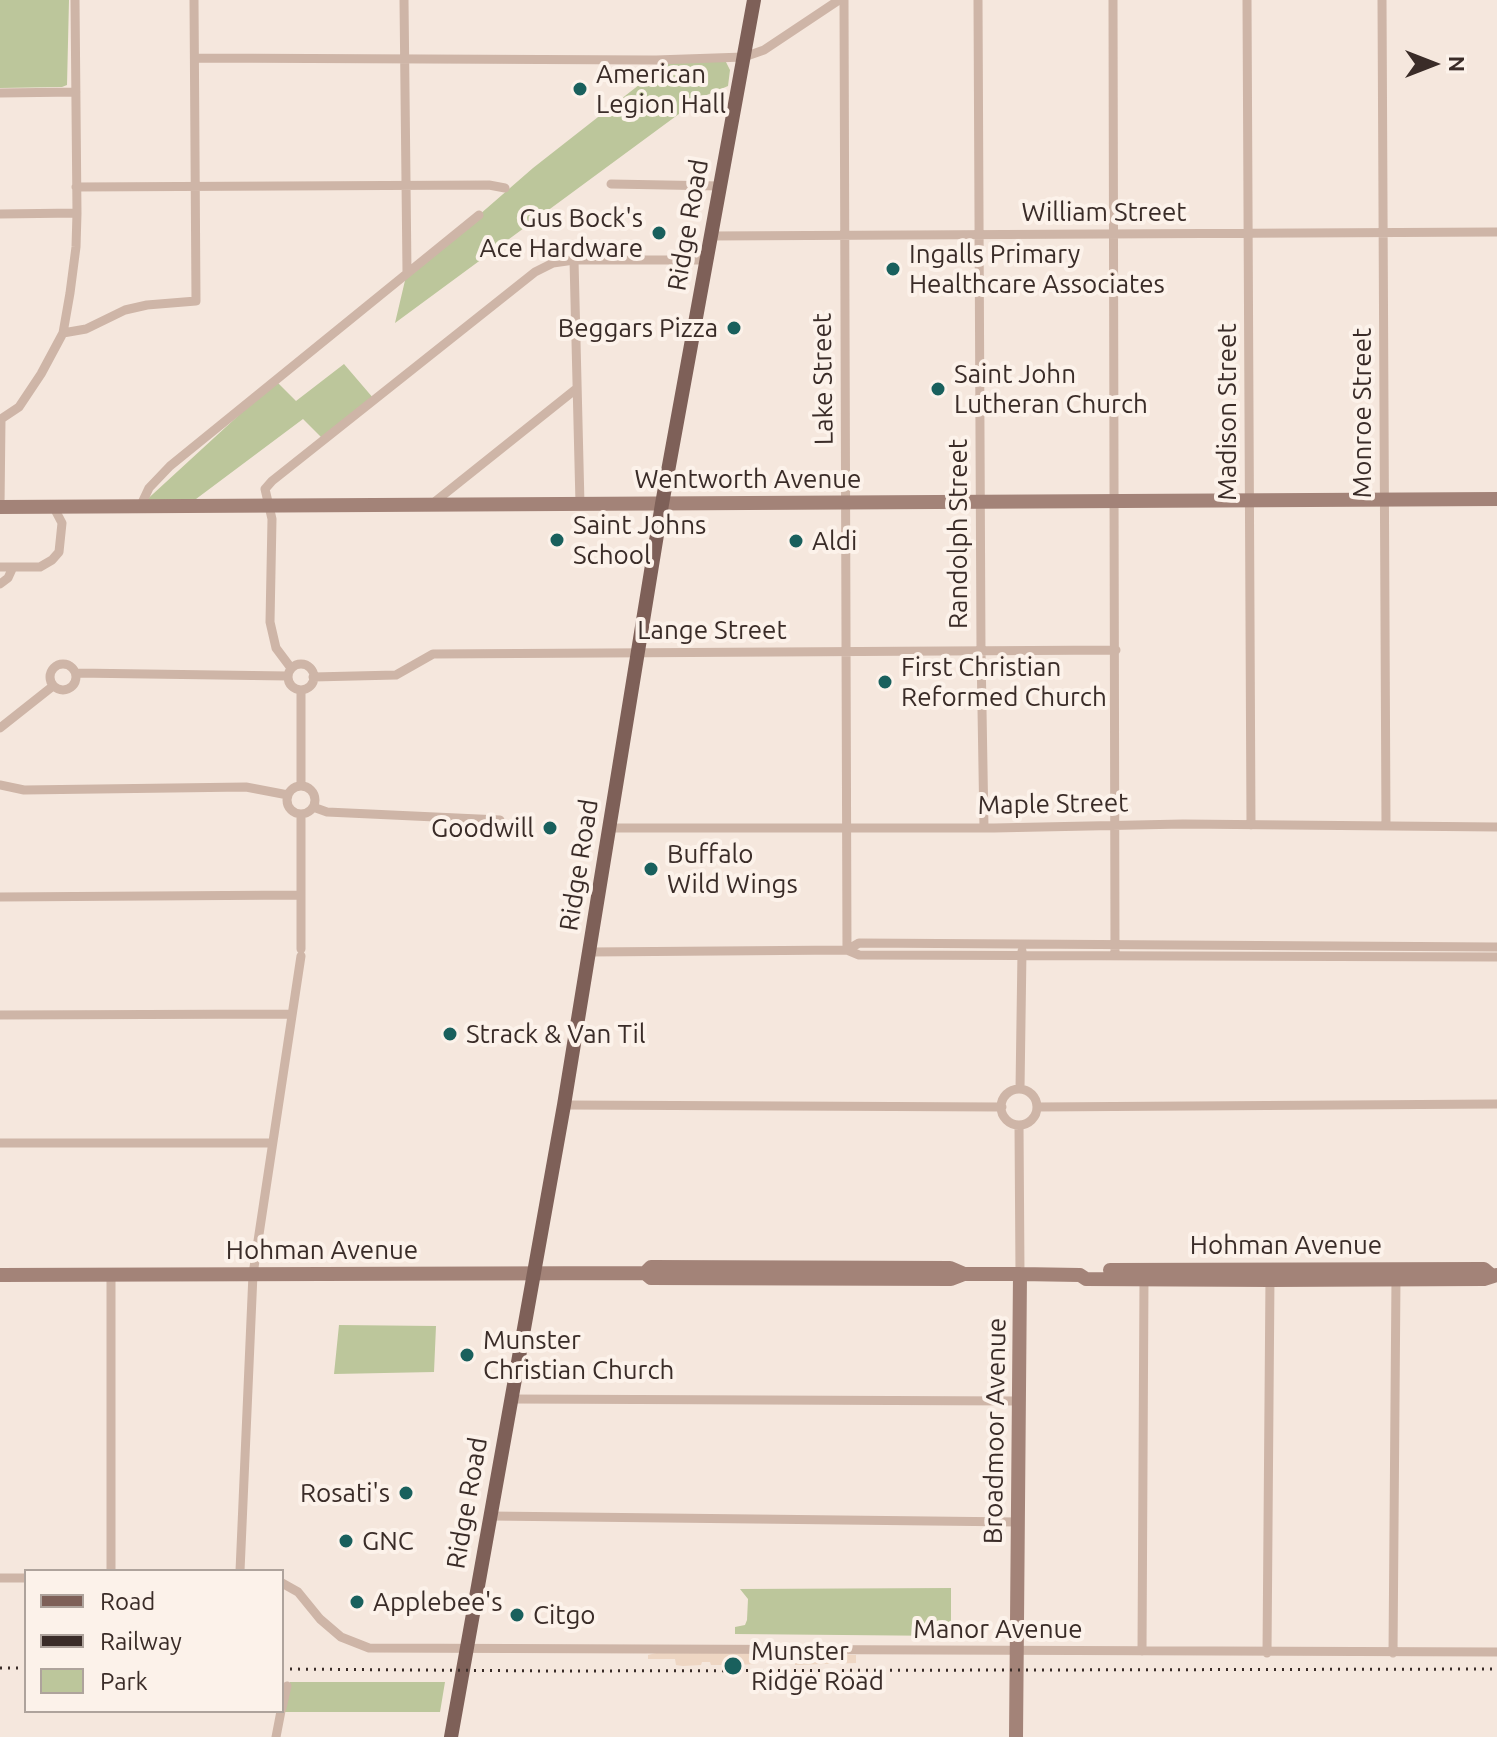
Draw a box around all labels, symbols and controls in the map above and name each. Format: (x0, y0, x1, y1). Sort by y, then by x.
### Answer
north arrow (1393, 24, 1473, 104)
text: N (1445, 56, 1470, 72)
place label: American Legion Hall (596, 58, 726, 120)
marker: American Legion Hall (571, 80, 589, 98)
street label: Ridge Road (661, 157, 715, 293)
street label: William Street (1021, 196, 1187, 228)
place label: Gus Bock's Ace Hardware (480, 202, 643, 264)
marker: Gus Bock's Ace Hardware (650, 224, 668, 242)
place label: Ingalls Primary Healthcare Associates (909, 238, 1165, 300)
marker: Ingalls Primary Healthcare Associates (884, 260, 902, 278)
place label: Beggars Pizza (558, 312, 718, 344)
street label: Lake Street (806, 313, 840, 445)
marker: Beggars Pizza (725, 319, 743, 337)
street label: Madison Street (1211, 323, 1243, 501)
street label: Monroe Street (1346, 328, 1378, 498)
place label: Saint John Lutheran Church (954, 358, 1148, 420)
marker: Saint John Lutheran Church (929, 380, 947, 398)
street label: Randolph Street (942, 439, 974, 629)
street label: Wentworth Avenue (635, 463, 861, 495)
place label: Saint Johns School (573, 509, 706, 570)
place label: Aldi (812, 525, 857, 557)
marker: Saint Johns School (548, 531, 566, 549)
marker: Aldi (787, 532, 805, 550)
street label: Lange Street (637, 614, 787, 646)
place label: First Christian Reformed Church (901, 651, 1107, 712)
marker: First Christian Reformed Church (876, 673, 894, 691)
street label: Maple Street (977, 787, 1129, 821)
street label: Ridge Road (553, 797, 605, 933)
place label: Goodwill (431, 812, 534, 844)
marker: Goodwill (541, 819, 559, 837)
place label: Buffalo Wild Wings (667, 838, 798, 900)
marker: Buffalo Wild Wings (642, 860, 660, 878)
place label: Strack & Van Til (466, 1018, 646, 1050)
marker: Strack & Van Til (441, 1025, 459, 1043)
street label: Hohman Avenue (1190, 1229, 1382, 1261)
street label: Hohman Avenue (226, 1234, 418, 1266)
street label: Broadmoor Avenue (977, 1318, 1013, 1544)
place label: Munster Christian Church (483, 1324, 674, 1386)
marker: Munster Christian Church (458, 1346, 476, 1364)
street label: Ridge Road (440, 1435, 494, 1571)
place label: Rosati's (300, 1477, 390, 1509)
marker: Rosati's (397, 1484, 415, 1502)
place label: GNC (362, 1525, 414, 1557)
marker: GNC (337, 1532, 355, 1550)
legend (24, 1569, 284, 1713)
place label: Applebee's (373, 1586, 503, 1618)
text: Road (100, 1588, 155, 1615)
marker: Applebee's (348, 1593, 366, 1611)
place label: Citgo (533, 1599, 596, 1631)
marker: Citgo (508, 1606, 526, 1624)
street label: Manor Avenue (913, 1613, 1083, 1645)
text: Railway (100, 1628, 182, 1655)
place label: Munster Ridge Road (751, 1635, 884, 1696)
marker: Munster Ridge Road (722, 1655, 744, 1677)
text: Park (100, 1668, 148, 1695)

